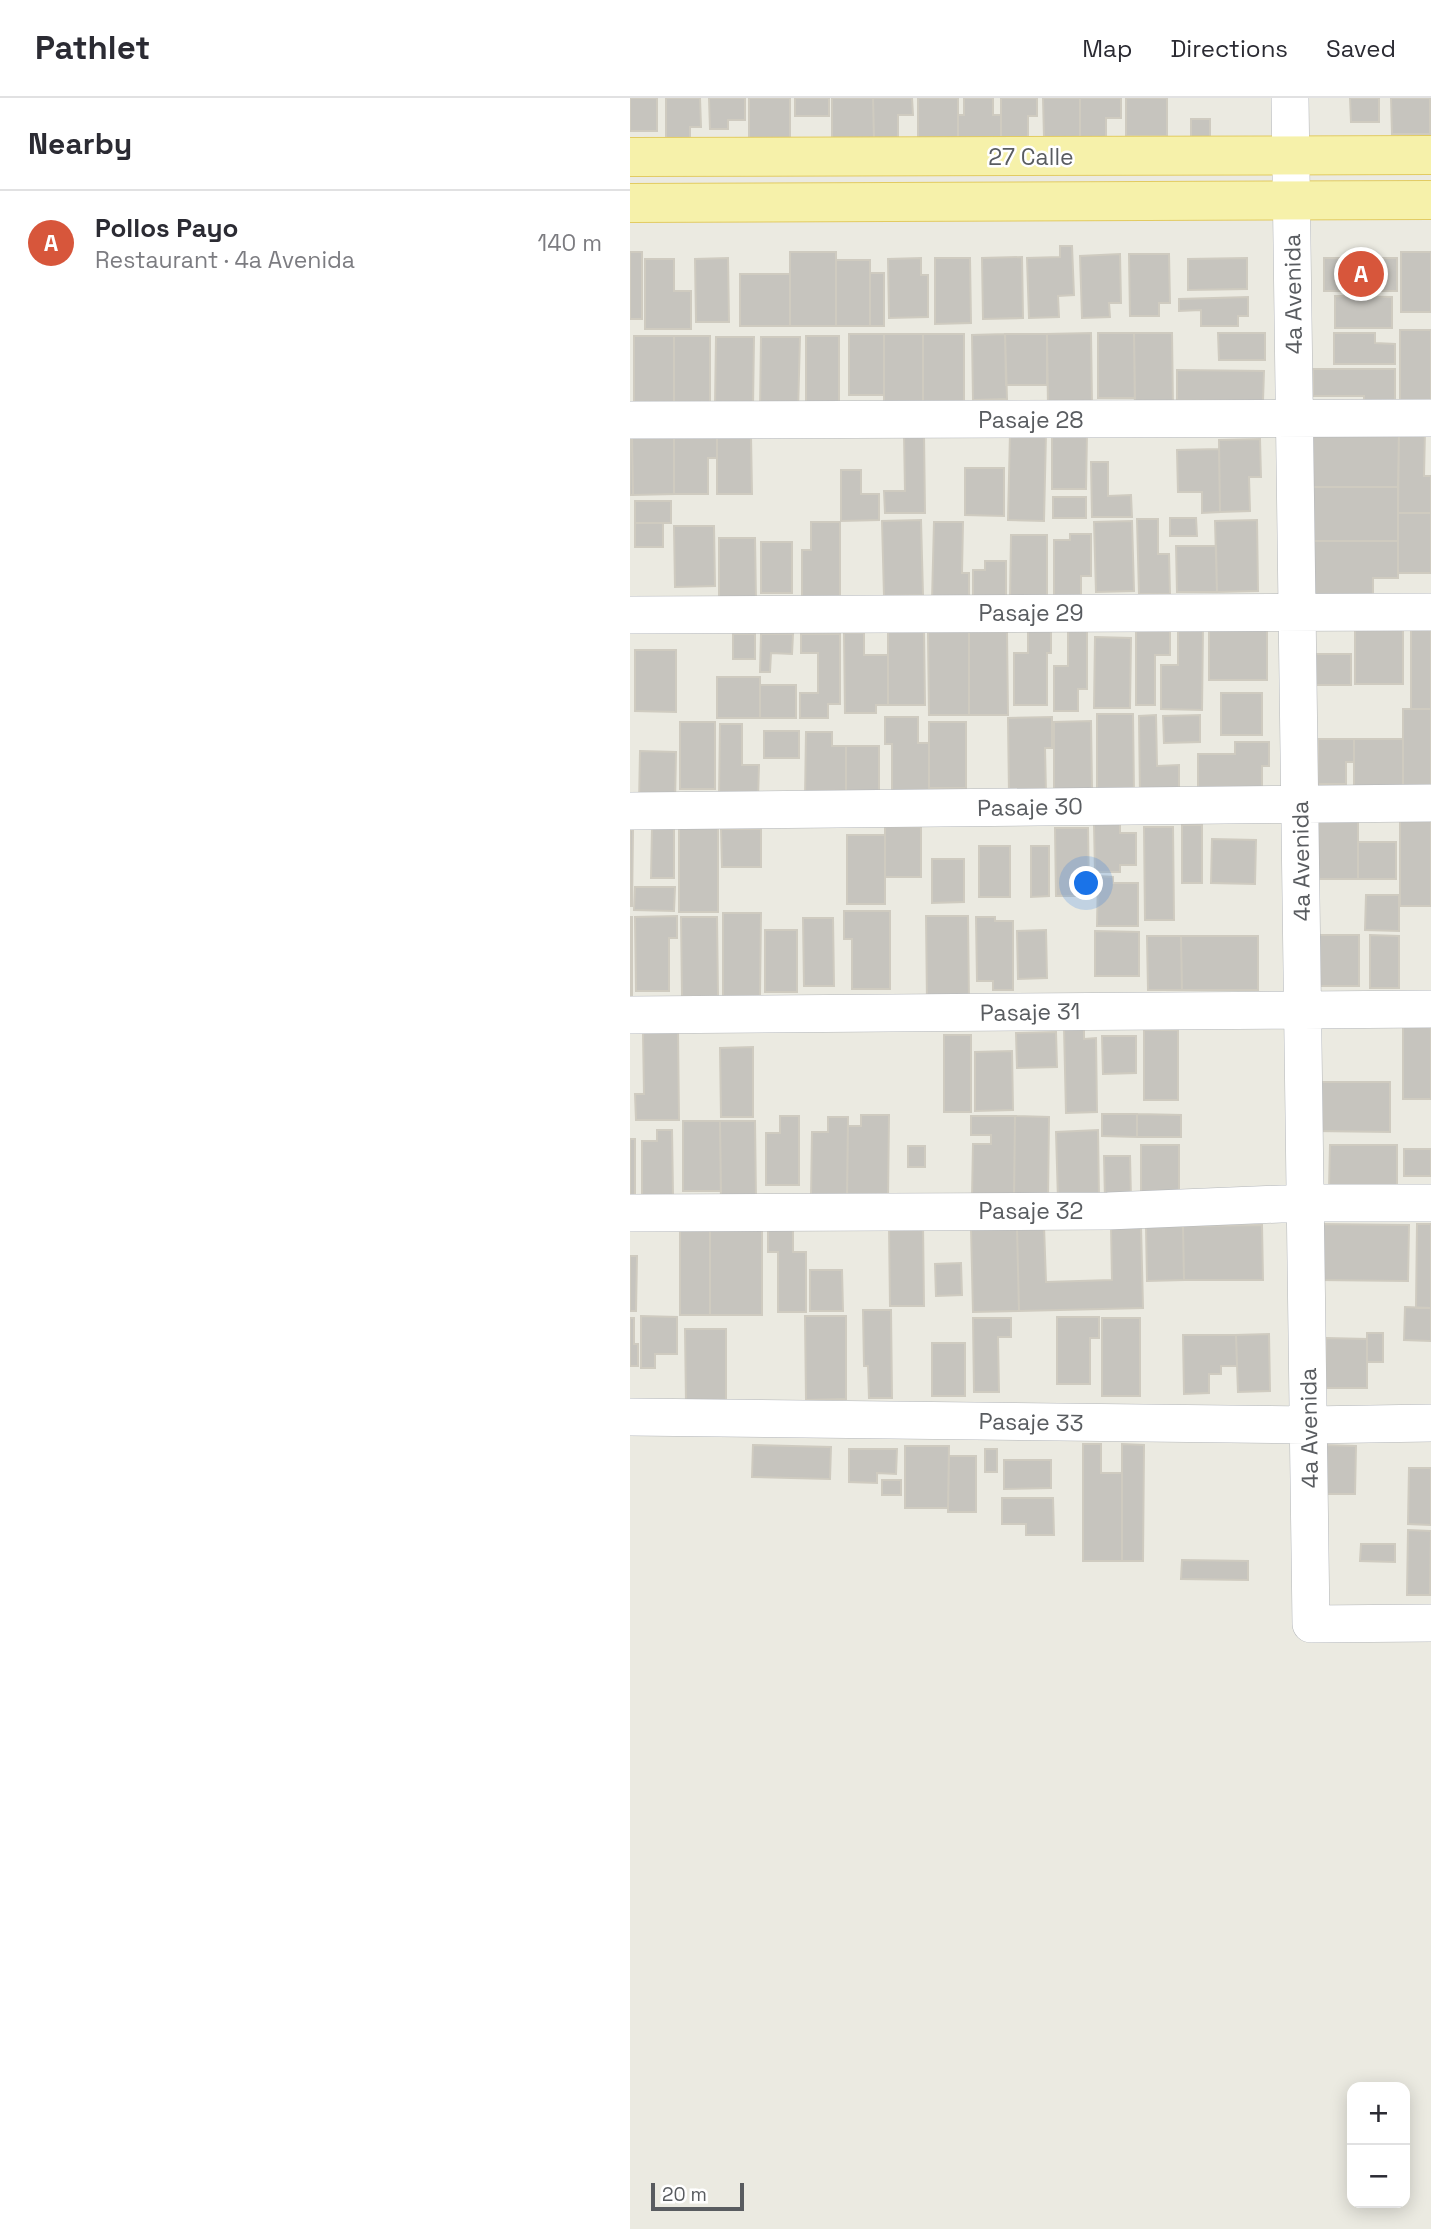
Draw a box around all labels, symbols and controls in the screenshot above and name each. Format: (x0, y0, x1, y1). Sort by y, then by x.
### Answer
text: Pathlet (35, 27, 150, 69)
text: Map (1082, 33, 1132, 64)
text: Directions (1170, 33, 1288, 64)
text: Saved (1326, 33, 1396, 64)
text: Nearby (28, 124, 132, 163)
street label: 27 Calle (988, 142, 1074, 172)
text: Pollos Payo (95, 211, 238, 245)
text: A (44, 228, 58, 258)
text: 140 m (538, 228, 602, 258)
street label: 4a Avenida (1277, 233, 1309, 355)
text: Restaurant · 4a Avenida (95, 245, 355, 275)
pin: A (1338, 248, 1384, 300)
street label: Pasaje 28 (978, 405, 1084, 435)
street label: Pasaje 29 (978, 598, 1084, 628)
street label: Pasaje 30 (977, 791, 1083, 823)
street label: 4a Avenida (1285, 800, 1317, 922)
your location (1069, 866, 1103, 900)
street label: Pasaje 31 (980, 996, 1080, 1028)
street label: Pasaje 32 (979, 1196, 1083, 1226)
street label: 4a Avenida (1293, 1367, 1325, 1489)
street label: Pasaje 33 (978, 1406, 1084, 1438)
map controls (1347, 2082, 1410, 2208)
button: + (1347, 2082, 1410, 2145)
button: − (1347, 2145, 1410, 2208)
scale bar (651, 2180, 744, 2212)
text: 20 m (662, 2182, 707, 2207)

